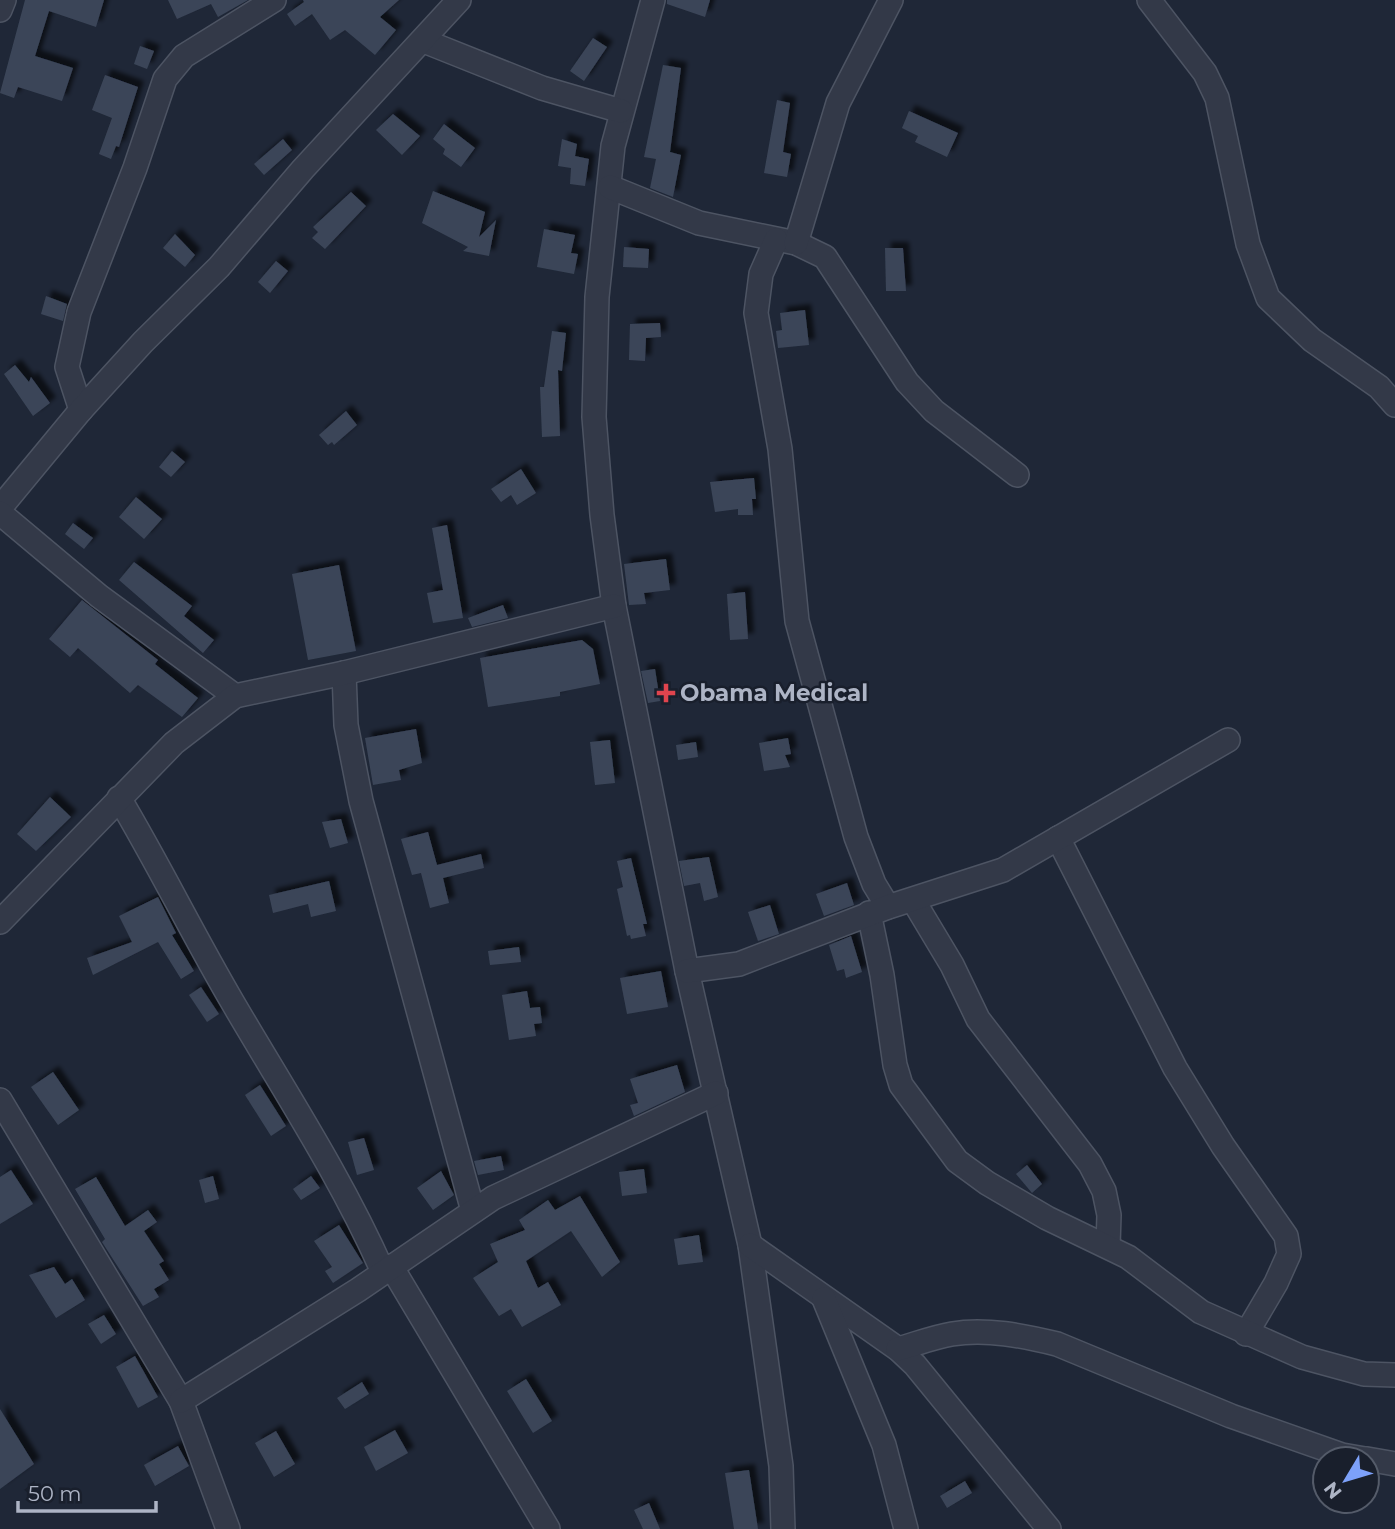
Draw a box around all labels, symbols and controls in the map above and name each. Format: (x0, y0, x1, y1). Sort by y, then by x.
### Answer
place label: Obama Medical (680, 679, 868, 707)
marker: Obama Medical (658, 685, 674, 701)
north arrow (1311, 1445, 1381, 1515)
scale bar (18, 1470, 156, 1514)
text: N (1319, 1477, 1347, 1503)
text: 50 m (28, 1481, 82, 1506)

